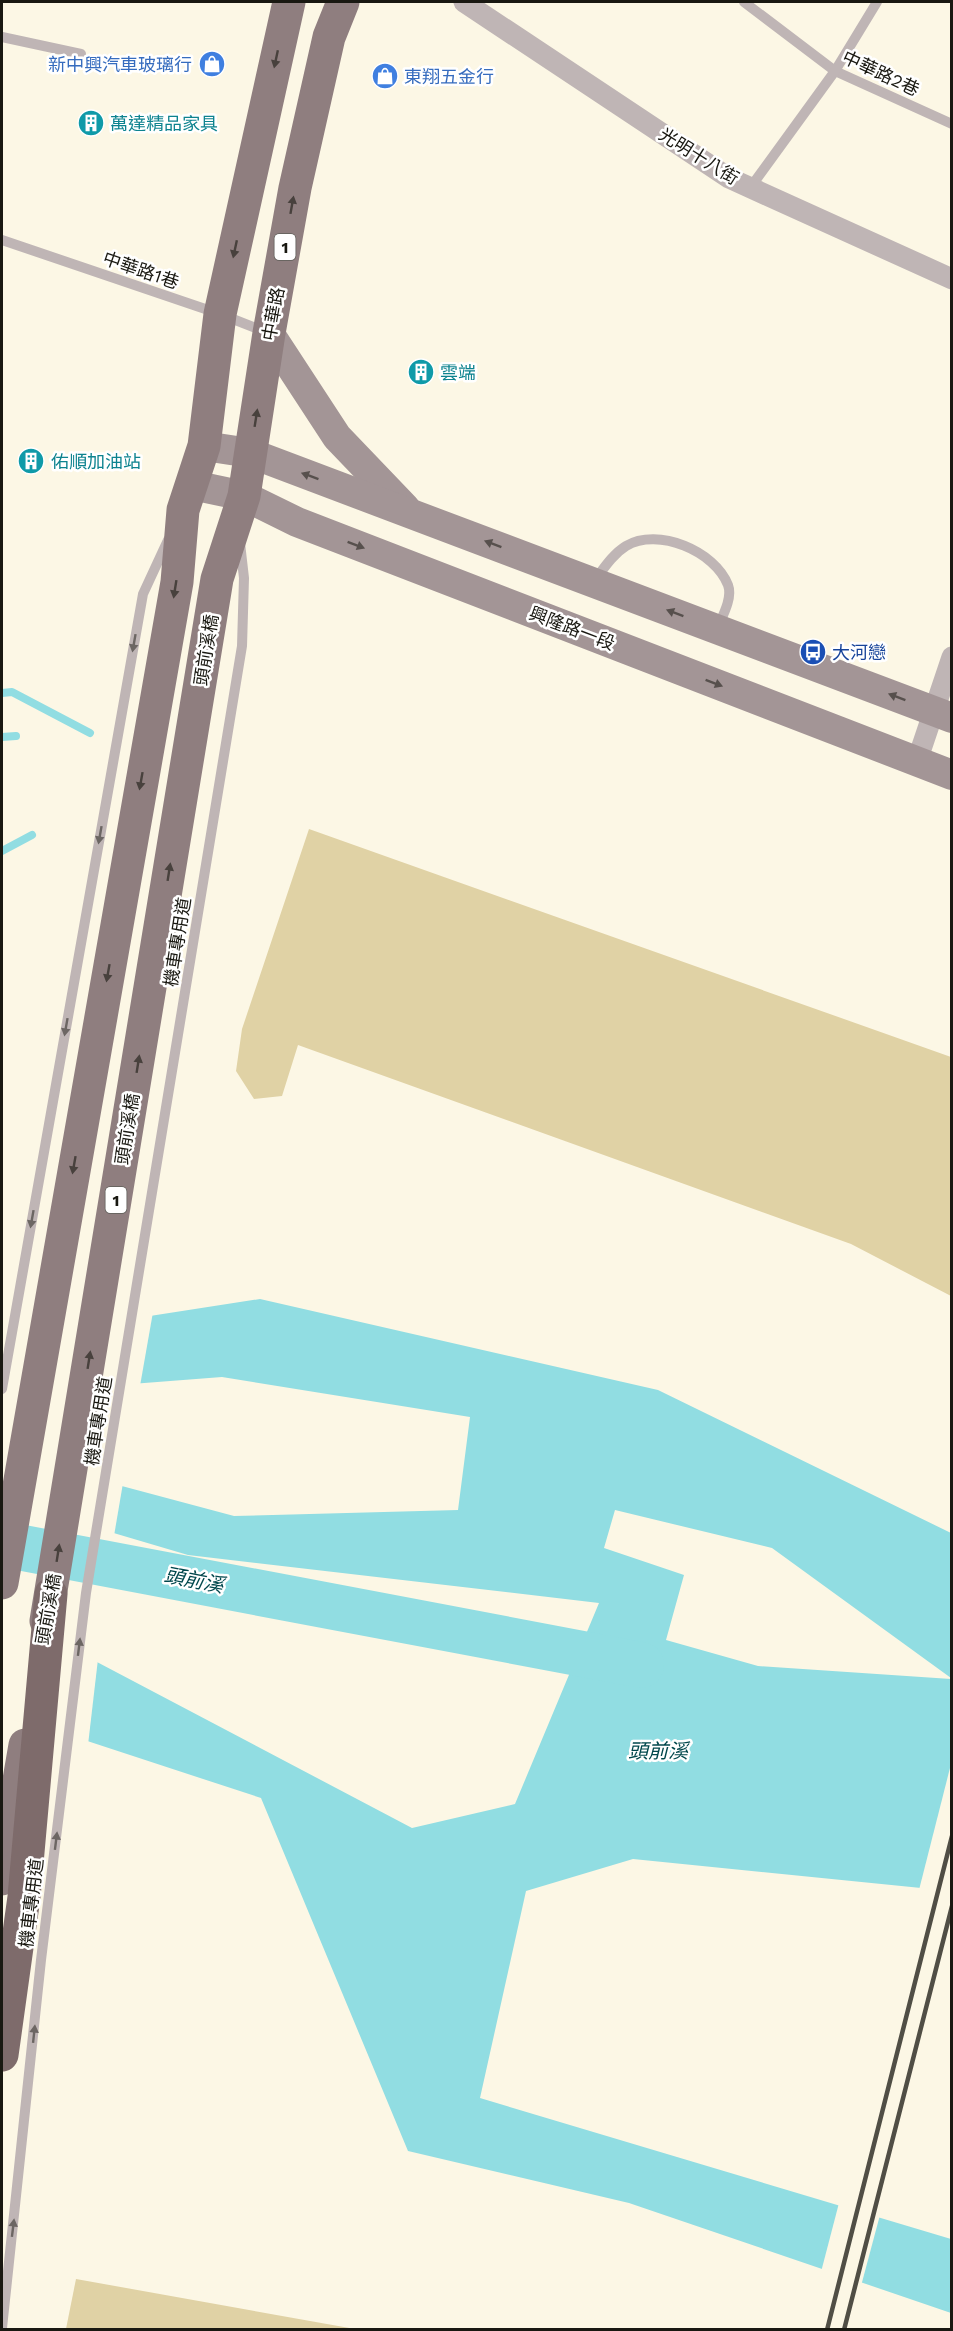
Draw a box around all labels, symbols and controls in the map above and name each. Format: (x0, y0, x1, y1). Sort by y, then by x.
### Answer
street label: 中華路2巷 (839, 46, 923, 100)
shop icon: 新中興汽車玻璃行 (197, 49, 227, 79)
one-way arrow (271, 49, 281, 68)
place label: 新中興汽車玻璃行 (48, 54, 192, 75)
shop icon: 東翔五金行 (370, 61, 400, 91)
place label: 東翔五金行 (404, 66, 494, 87)
building icon: 萬達精品家具 (76, 108, 106, 138)
place label: 萬達精品家具 (110, 113, 218, 134)
street label: 光明十八街 (655, 123, 743, 189)
one-way arrow (288, 195, 297, 214)
road number: 1 (274, 234, 296, 260)
one-way arrow (229, 240, 239, 258)
street label: 中華路1巷 (100, 247, 182, 293)
street label: 中華路 (258, 286, 288, 342)
building icon: 雲端 (406, 357, 436, 387)
place label: 雲端 (440, 362, 476, 383)
one-way arrow (251, 408, 260, 427)
building icon: 佑順加油站 (16, 446, 46, 476)
place label: 佑順加油站 (51, 451, 141, 472)
one-way arrow (301, 471, 319, 480)
one-way arrow (484, 539, 502, 548)
one-way arrow (347, 540, 365, 550)
one-way arrow (170, 580, 179, 599)
street label: 興隆路一段 (526, 602, 618, 654)
one-way arrow (666, 608, 684, 617)
street label: 頭前溪橋 (190, 613, 222, 687)
one-way arrow (129, 633, 138, 652)
bus stop icon: 大河戀 (798, 637, 828, 667)
place label: 大河戀 (832, 642, 886, 663)
one-way arrow (705, 679, 723, 688)
one-way arrow (888, 692, 906, 701)
one-way arrow (137, 772, 146, 791)
one-way arrow (95, 825, 104, 844)
one-way arrow (165, 862, 174, 881)
street label: 機車專用道 (160, 896, 194, 988)
one-way arrow (103, 964, 112, 983)
one-way arrow (61, 1017, 70, 1036)
one-way arrow (134, 1055, 143, 1074)
street label: 頭前溪橋 (111, 1092, 143, 1166)
one-way arrow (69, 1156, 78, 1175)
road number: 1 (106, 1187, 126, 1213)
one-way arrow (27, 1209, 36, 1228)
one-way arrow (85, 1351, 94, 1370)
street label: 機車專用道 (81, 1375, 115, 1467)
one-way arrow (53, 1543, 62, 1562)
water label: 頭前溪 (162, 1562, 229, 1598)
street label: 頭前溪橋 (31, 1572, 65, 1646)
one-way arrow (75, 1637, 84, 1656)
water label: 頭前溪 (628, 1739, 691, 1763)
one-way arrow (51, 1831, 60, 1850)
street label: 機車專用道 (15, 1857, 47, 1949)
one-way arrow (29, 2025, 39, 2044)
one-way arrow (8, 2219, 18, 2238)

